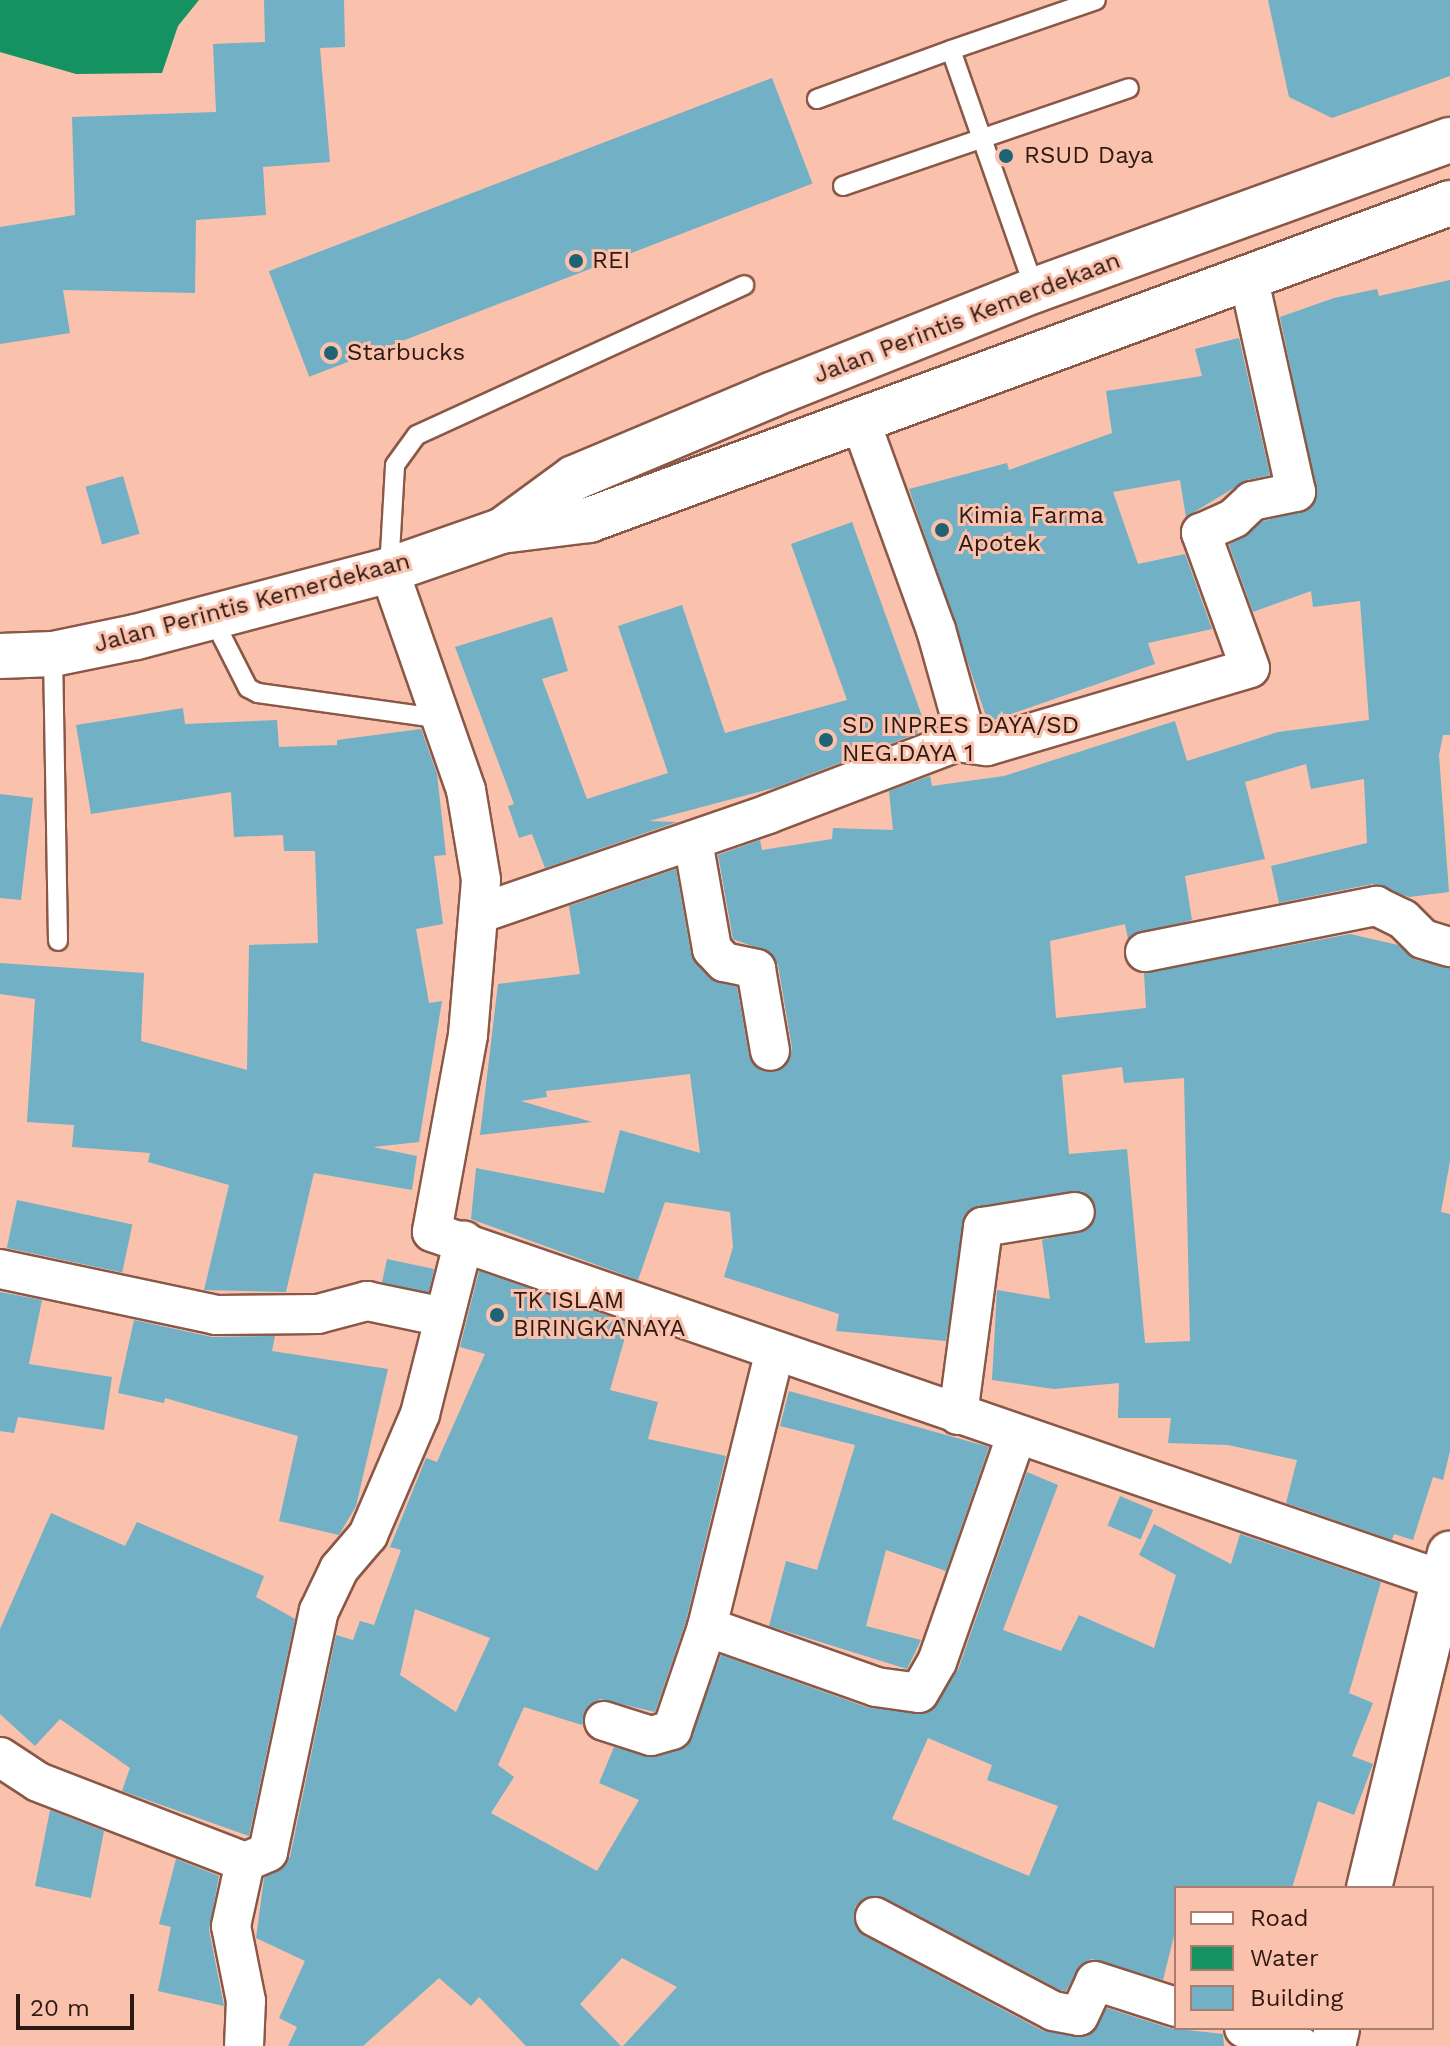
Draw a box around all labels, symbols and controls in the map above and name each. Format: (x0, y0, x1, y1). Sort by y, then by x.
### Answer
place label: RSUD Daya (1024, 142, 1154, 170)
marker: RSUD Daya (995, 145, 1017, 167)
street label: Jalan Perintis Kemerdekaan (810, 246, 1124, 390)
place label: REI (592, 247, 630, 275)
marker: REI (567, 252, 585, 270)
place label: Starbucks (347, 339, 465, 367)
marker: Starbucks (322, 344, 340, 362)
place label: Kimia Farma Apotek (958, 502, 1104, 558)
marker: Kimia Farma Apotek (933, 521, 951, 539)
street label: Jalan Perintis Kemerdekaan (91, 547, 413, 659)
place label: SD INPRES DAYA/SD NEG.DAYA 1 (842, 712, 1079, 768)
marker: SD INPRES DAYA/SD NEG.DAYA 1 (817, 731, 835, 749)
place label: TK ISLAM BIRINGKANAYA (513, 1287, 685, 1343)
marker: TK ISLAM BIRINGKANAYA (488, 1306, 506, 1324)
legend (1174, 1886, 1434, 2030)
text: Road (1250, 1904, 1309, 1932)
text: Water (1250, 1944, 1319, 1972)
scale bar (20, 1978, 138, 2028)
text: Building (1250, 1984, 1343, 2012)
text: 20 m (30, 1994, 90, 2022)

